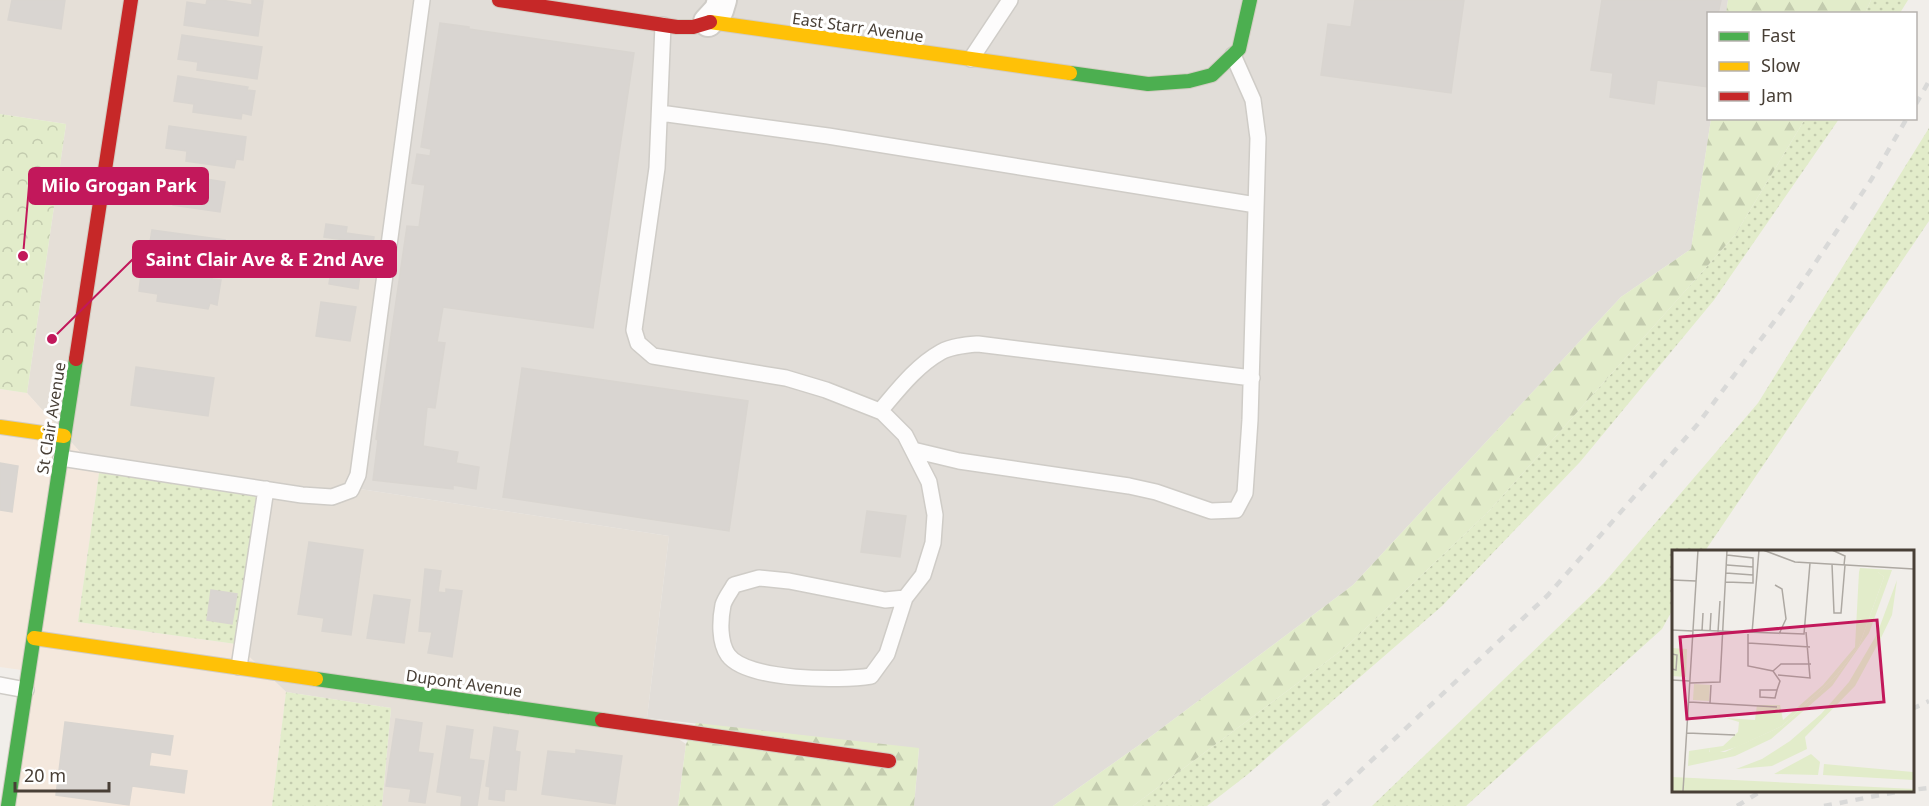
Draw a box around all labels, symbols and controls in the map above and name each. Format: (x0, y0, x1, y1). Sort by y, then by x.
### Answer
street label: East Starr Avenue (791, 7, 925, 47)
legend (1707, 12, 1917, 120)
text: Fast (1761, 23, 1796, 47)
text: Slow (1761, 53, 1800, 77)
text: Jam (1759, 83, 1793, 107)
callout: Milo Grogan Park (29, 168, 208, 204)
text: Milo Grogan Park (41, 173, 197, 197)
callout: Saint Clair Ave & E 2nd Ave (133, 241, 396, 277)
text: Saint Clair Ave & E 2nd Ave (146, 247, 384, 271)
street label: St Clair Avenue (31, 360, 71, 476)
inset map (1672, 550, 1914, 791)
street label: Dupont Avenue (404, 664, 524, 702)
scale bar (15, 755, 110, 793)
text: 20 m (24, 763, 66, 787)

